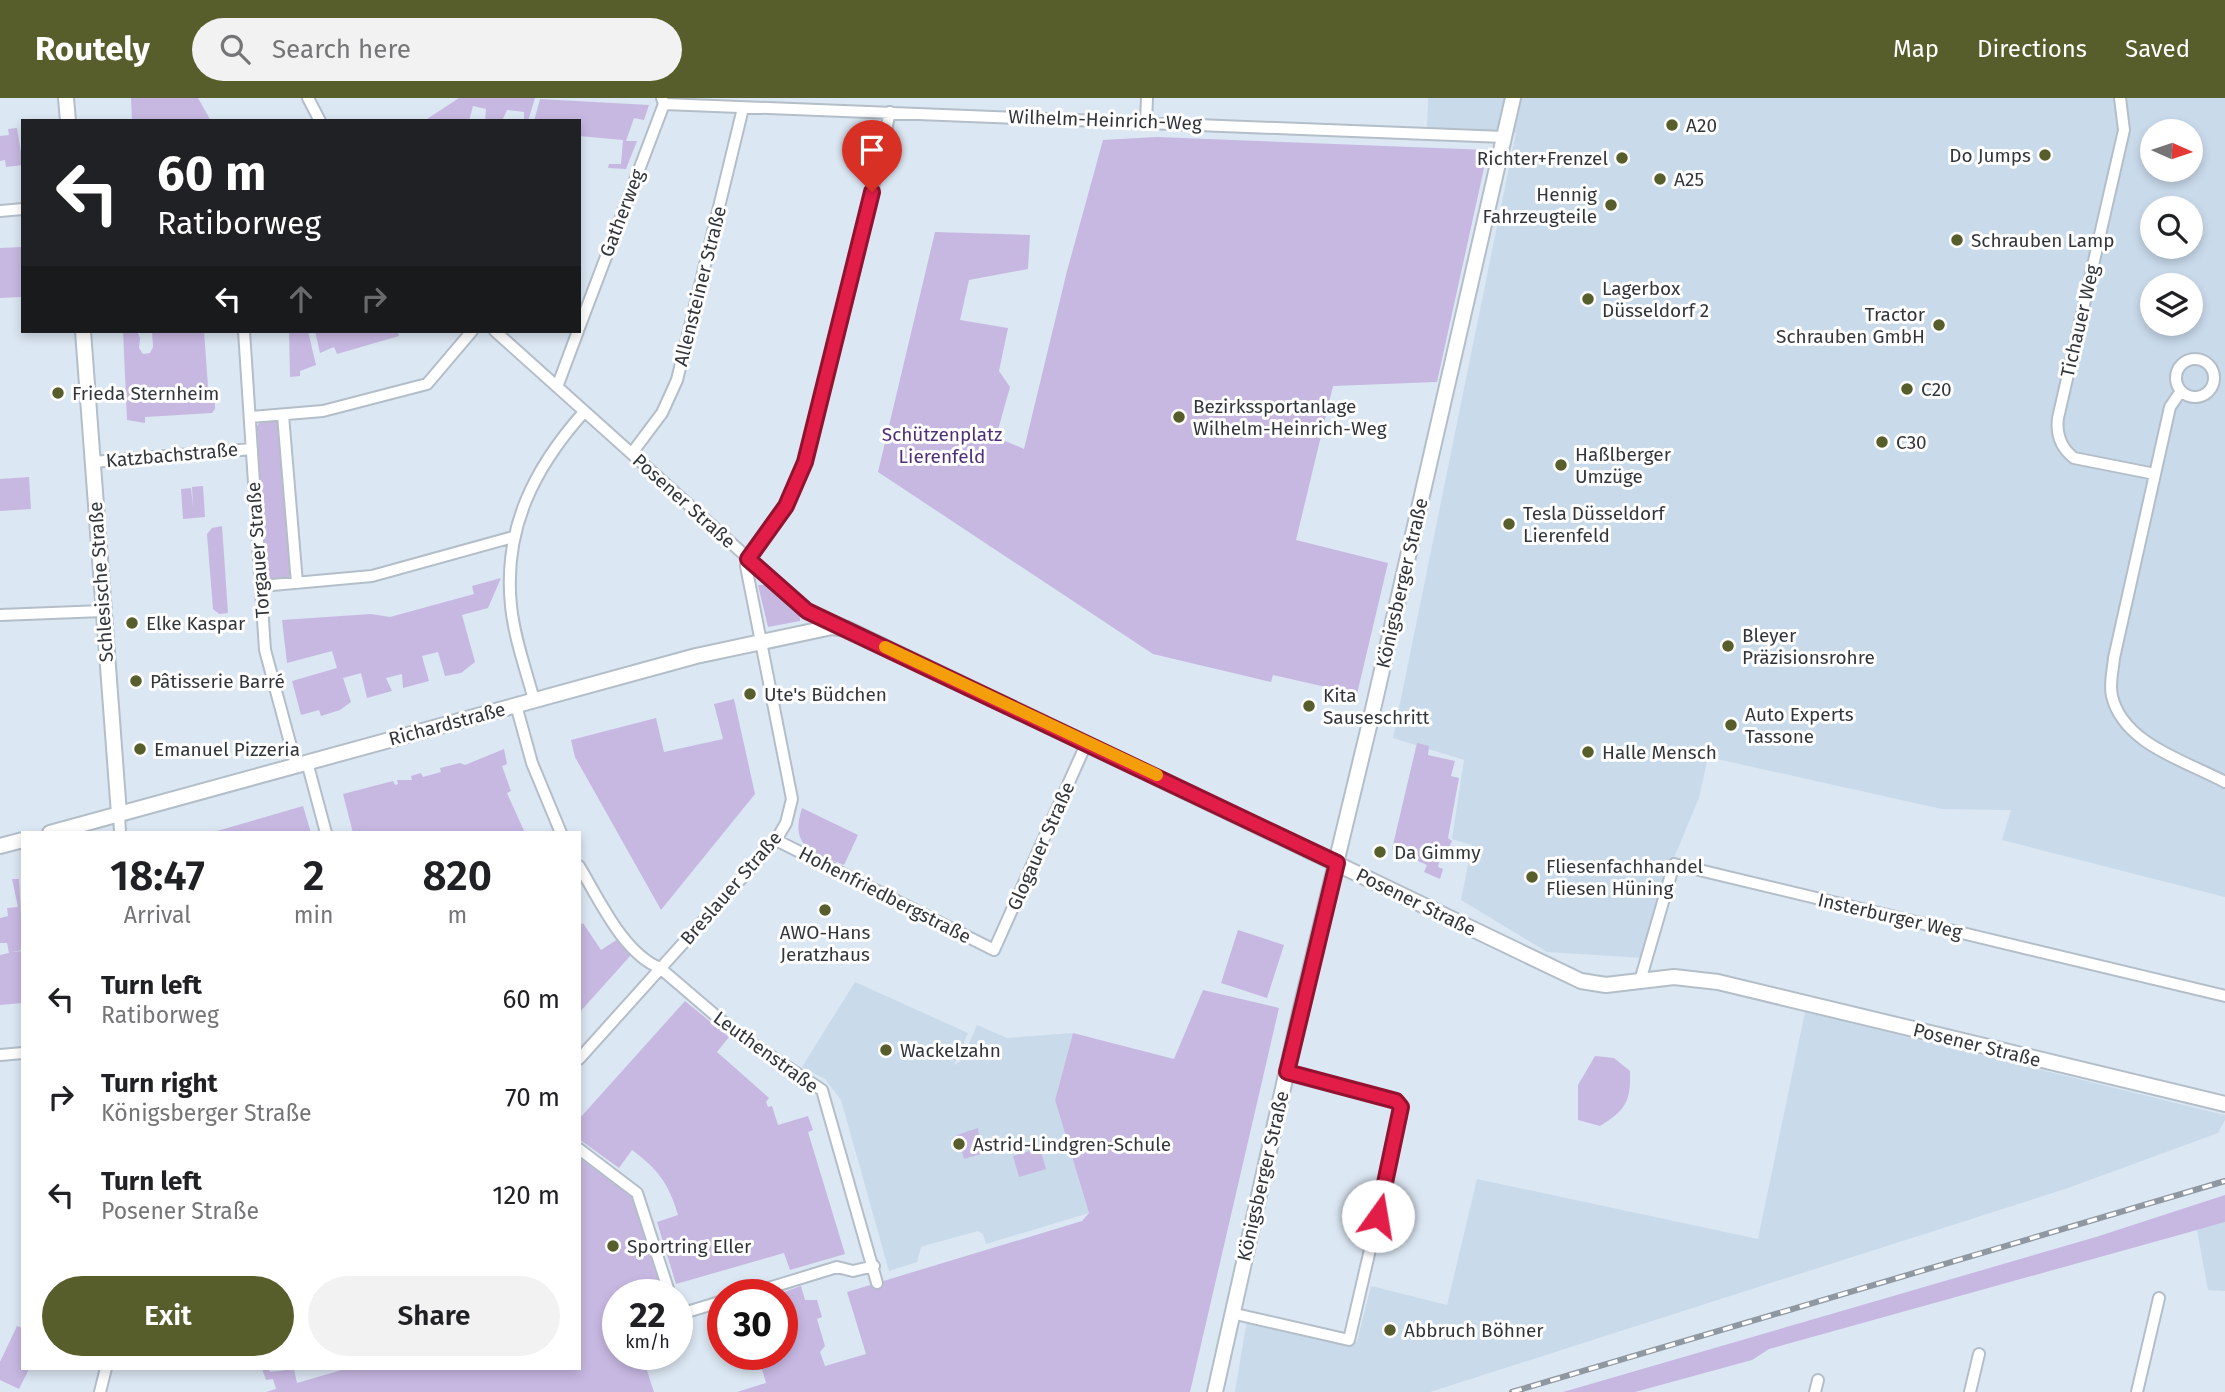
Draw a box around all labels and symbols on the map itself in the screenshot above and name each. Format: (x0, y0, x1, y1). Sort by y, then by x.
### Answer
street label: Wilhelm-Heinrich-Weg (1008, 105, 1202, 135)
place label: A20 (1686, 114, 1717, 137)
marker: A20 (1664, 117, 1680, 133)
north arrow (2140, 119, 2203, 182)
pin (842, 120, 902, 192)
place label: Do Jumps (1949, 144, 2031, 167)
place label: Richter+Frenzel (1477, 147, 1608, 170)
marker: Do Jumps (2037, 147, 2053, 163)
marker: Richter+Frenzel (1614, 150, 1630, 166)
street label: Gatherweg (595, 166, 649, 260)
place label: A25 (1674, 168, 1704, 191)
marker: A25 (1652, 171, 1668, 187)
place label: Hennig Fahrzeugteile (1483, 183, 1597, 228)
marker: Hennig Fahrzeugteile (1603, 197, 1619, 213)
street label: Allensteiner Straße (669, 204, 731, 368)
place label: Schrauben Lamp (1971, 229, 2115, 252)
marker: Schrauben Lamp (1949, 232, 1965, 248)
street label: Tichauer Weg (2056, 262, 2104, 380)
place label: Lagerbox Düsseldorf 2 (1602, 277, 1709, 322)
marker: Lagerbox Düsseldorf 2 (1580, 291, 1596, 307)
place label: Tractor Schrauben GmbH (1776, 303, 1926, 348)
marker: Tractor Schrauben GmbH (1931, 317, 1947, 333)
place label: C20 (1921, 378, 1952, 401)
marker: C20 (1899, 381, 1915, 397)
place label: Frieda Sternheim (72, 382, 219, 405)
marker: Frieda Sternheim (50, 385, 66, 401)
place label: Bezirkssportanlage Wilhelm-Heinrich-Weg (1193, 395, 1387, 440)
marker: Bezirkssportanlage Wilhelm-Heinrich-Weg (1171, 409, 1187, 425)
park label: Schützenplatz Lierenfeld (882, 423, 1002, 468)
place label: C30 (1896, 431, 1927, 454)
marker: C30 (1874, 434, 1890, 450)
street label: Katzbachstraße (105, 438, 239, 472)
place label: Haßlberger Umzüge (1575, 443, 1672, 488)
street label: Posener Straße (628, 449, 740, 553)
marker: Haßlberger Umzüge (1553, 457, 1569, 473)
street label: Torgauer Straße (242, 481, 274, 619)
street label: Königsberger Straße (1371, 496, 1433, 670)
street label: Schlesische Straße (84, 501, 118, 663)
place label: Tesla Düsseldorf Lierenfeld (1523, 502, 1666, 547)
marker: Tesla Düsseldorf Lierenfeld (1501, 516, 1517, 532)
place label: Elke Kaspar (146, 612, 246, 635)
marker: Elke Kaspar (124, 615, 140, 631)
place label: Bleyer Präzisionsrohre (1742, 624, 1875, 669)
marker: Bleyer Präzisionsrohre (1720, 638, 1736, 654)
place label: Pâtisserie Barré (150, 670, 285, 693)
marker: Pâtisserie Barré (128, 673, 144, 689)
place label: Ute's Büdchen (764, 683, 887, 706)
place label: Kita Sauseschritt (1323, 684, 1430, 729)
marker: Ute's Büdchen (742, 686, 758, 702)
street label: Richardstraße (386, 697, 508, 751)
marker: Kita Sauseschritt (1301, 698, 1317, 714)
place label: Auto Experts Tassone (1745, 703, 1854, 748)
marker: Auto Experts Tassone (1723, 717, 1739, 733)
place label: Emanuel Pizzeria (154, 738, 300, 761)
marker: Emanuel Pizzeria (132, 741, 148, 757)
place label: Halle Mensch (1602, 741, 1717, 764)
marker: Halle Mensch (1580, 744, 1596, 760)
street label: Glogauer Straße (1002, 778, 1080, 914)
street label: Breslauer Straße (675, 826, 787, 950)
place label: Da Gimmy (1394, 841, 1481, 864)
street label: Hohenfriedbergstraße (795, 842, 975, 948)
marker: Da Gimmy (1372, 844, 1388, 860)
place label: Fliesenfachhandel Fliesen Hüning (1546, 855, 1704, 900)
street label: Posener Straße (1352, 863, 1480, 941)
marker: Fliesenfachhandel Fliesen Hüning (1524, 869, 1540, 885)
street label: Insterburger Weg (1816, 888, 1964, 944)
marker: AWO-Hans Jeratzhaus (817, 902, 833, 918)
place label: AWO-Hans Jeratzhaus (780, 921, 870, 966)
street label: Leuthenstraße (709, 1006, 823, 1098)
street label: Posener Straße (1911, 1018, 2043, 1072)
place label: Wackelzahn (900, 1039, 1001, 1062)
marker: Wackelzahn (878, 1042, 894, 1058)
street label: Königsberger Straße (1232, 1089, 1294, 1263)
place label: Astrid-Lindgren-Schule (973, 1133, 1171, 1156)
marker: Astrid-Lindgren-Schule (951, 1136, 967, 1152)
position arrow (1341, 1179, 1415, 1253)
place label: Sportring Eller (627, 1235, 752, 1258)
marker: Sportring Eller (605, 1238, 621, 1254)
speed limit sign: 30 (707, 1279, 798, 1370)
place label: Abbruch Böhner (1404, 1319, 1544, 1342)
marker: Abbruch Böhner (1382, 1322, 1398, 1338)

